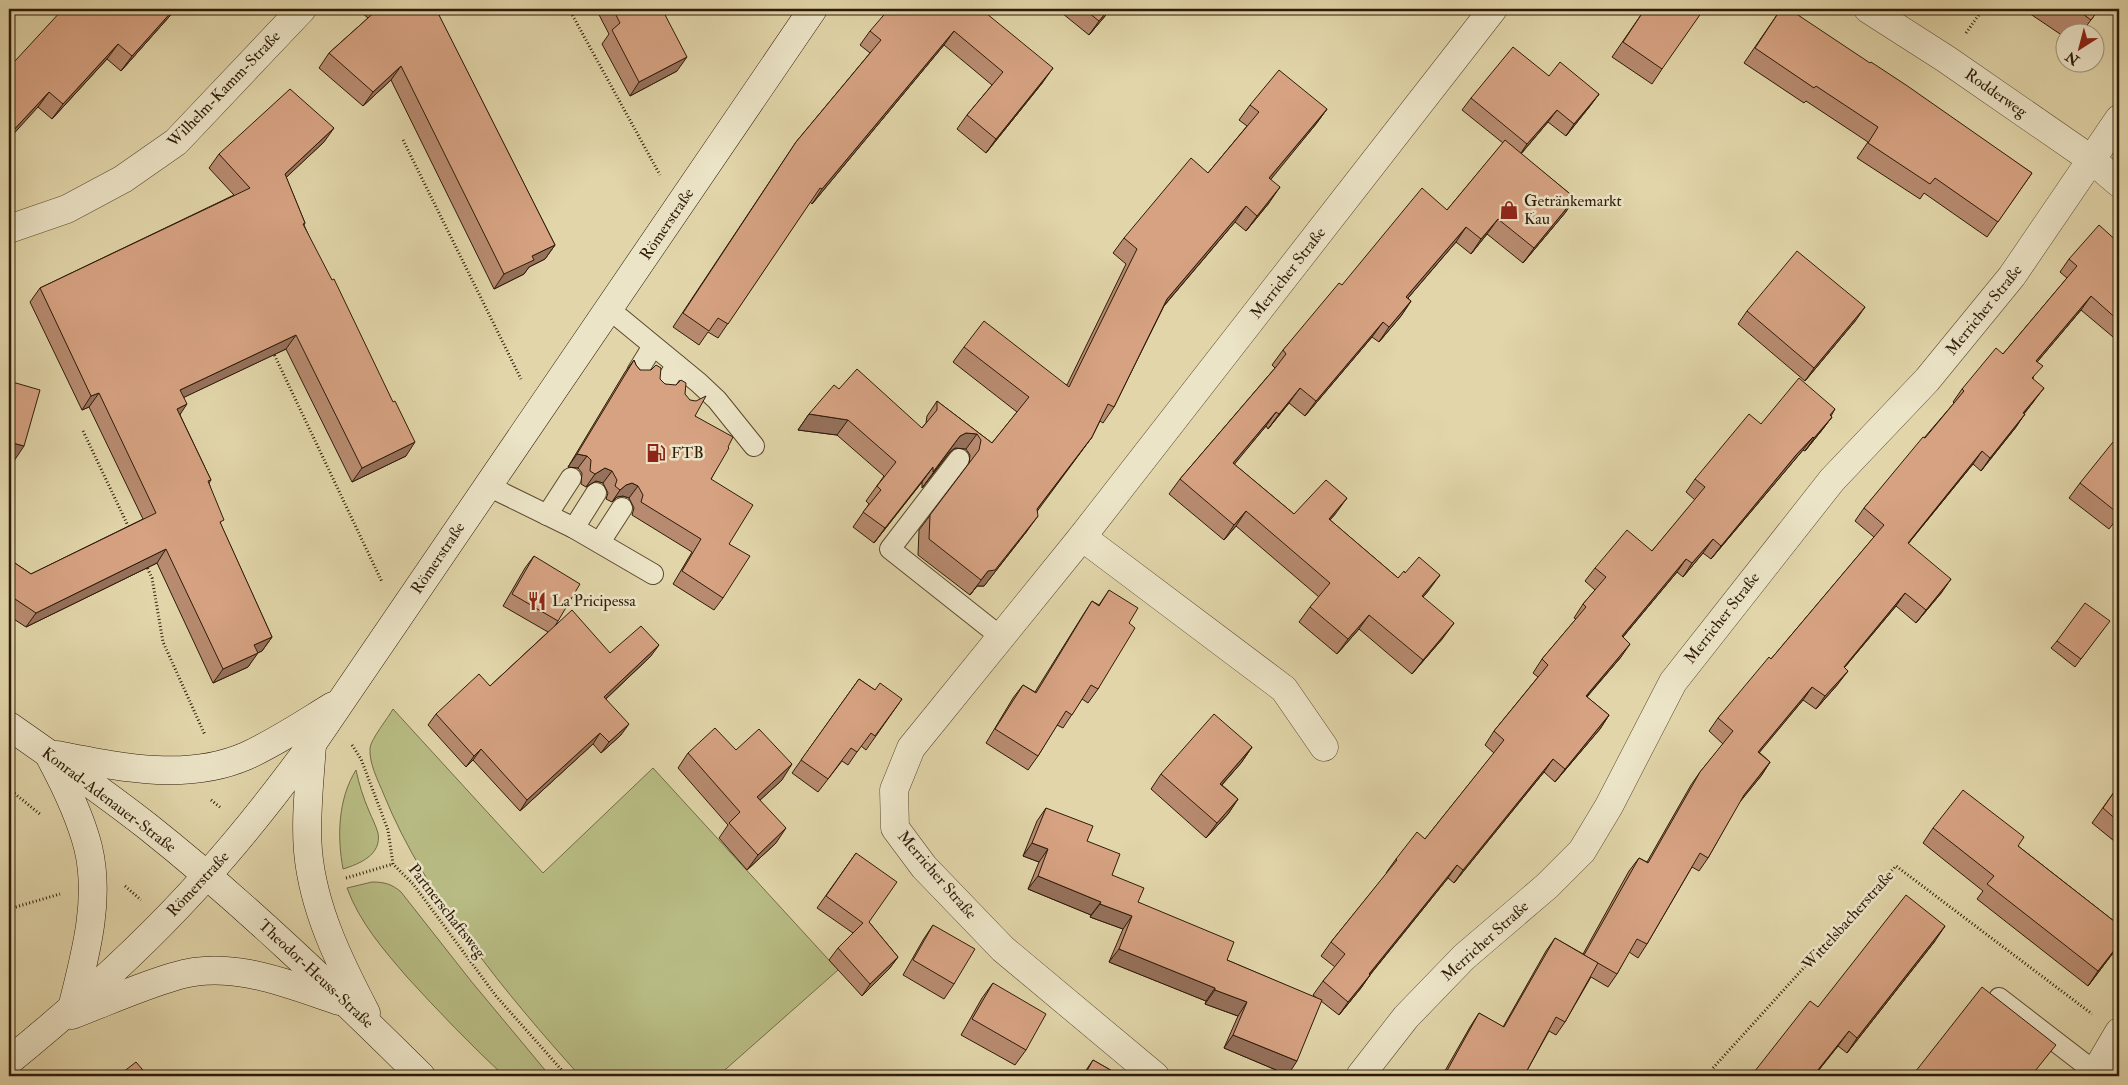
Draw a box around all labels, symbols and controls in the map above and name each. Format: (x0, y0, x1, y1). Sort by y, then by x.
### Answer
north arrow (2056, 22, 2106, 72)
street label: Wilhelm-Kamm-Straße (163, 26, 285, 152)
text: N (2062, 47, 2084, 69)
street label: Rodderweg (1961, 64, 2032, 122)
street label: Römerstraße (636, 184, 699, 264)
place label: Getränkemarkt Kau (1524, 191, 1622, 229)
shop icon: Getränkemarkt Kau (1498, 199, 1520, 221)
street label: Merricher Straße (1246, 223, 1330, 323)
street label: Merricher Straße (1941, 260, 2027, 359)
fuel station icon: FTB (645, 442, 667, 464)
place label: FTB (671, 443, 704, 463)
street label: Römerstraße (407, 518, 470, 598)
street label: Merricher Straße (1680, 568, 1764, 668)
restaurant icon: La Pricipessa (526, 590, 548, 612)
place label: La Pricipessa (552, 591, 636, 612)
street label: Konrad-Adenauer-Straße (38, 743, 180, 857)
street label: Merricher Straße (893, 827, 981, 924)
street label: Römerstraße (163, 847, 234, 921)
street label: Partnerschaftsweg (404, 860, 491, 963)
street label: Wittelsbacherstraße (1797, 866, 1898, 975)
street label: Merricher Straße (1437, 896, 1533, 986)
street label: Theodor-Heuss-Straße (254, 915, 378, 1033)

